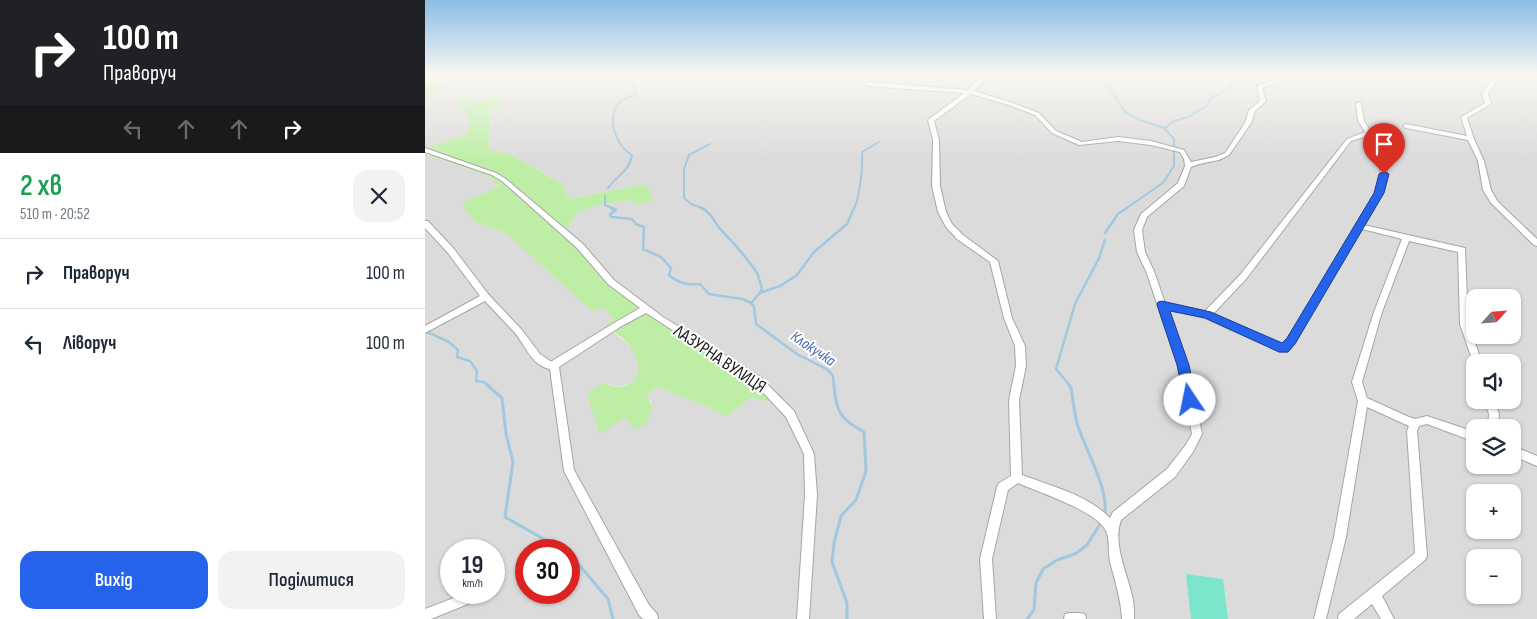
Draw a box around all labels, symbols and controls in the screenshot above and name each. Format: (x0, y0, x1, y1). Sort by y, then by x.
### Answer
text: 100 m (103, 17, 179, 60)
icon: right (20, 20, 85, 85)
text: Праворуч (103, 60, 176, 87)
icon: left (119, 115, 147, 143)
icon: ahead (172, 115, 200, 143)
icon: ahead (225, 115, 253, 143)
icon: right (278, 115, 306, 143)
pin (1363, 123, 1405, 174)
icon: arrive (1370, 130, 1398, 158)
text: 2 хв (20, 168, 62, 204)
button: close (353, 170, 405, 222)
text: 510 m · 20:52 (20, 205, 90, 224)
icon: right (20, 260, 48, 288)
text: Праворуч (63, 262, 130, 285)
text: 100 m (366, 262, 405, 285)
north arrow (1466, 289, 1521, 344)
map controls (1466, 289, 1521, 604)
street label: ЛАЗУРНА ВУЛИЦЯ (669, 320, 770, 398)
water label: Клокучка (787, 327, 839, 371)
icon: left (20, 330, 48, 358)
text: Ліворуч (63, 332, 116, 355)
text: 100 m (366, 332, 405, 355)
button: sound (1466, 354, 1521, 409)
position arrow (1163, 373, 1215, 425)
button: layers (1466, 419, 1521, 474)
button: + (1466, 484, 1521, 539)
speed limit sign: 30 (515, 539, 580, 604)
button: − (1466, 549, 1521, 604)
text: 19 (462, 550, 483, 581)
button: Вихід (20, 551, 208, 609)
button: Поділитися (218, 551, 405, 609)
text: km/h (462, 576, 483, 591)

